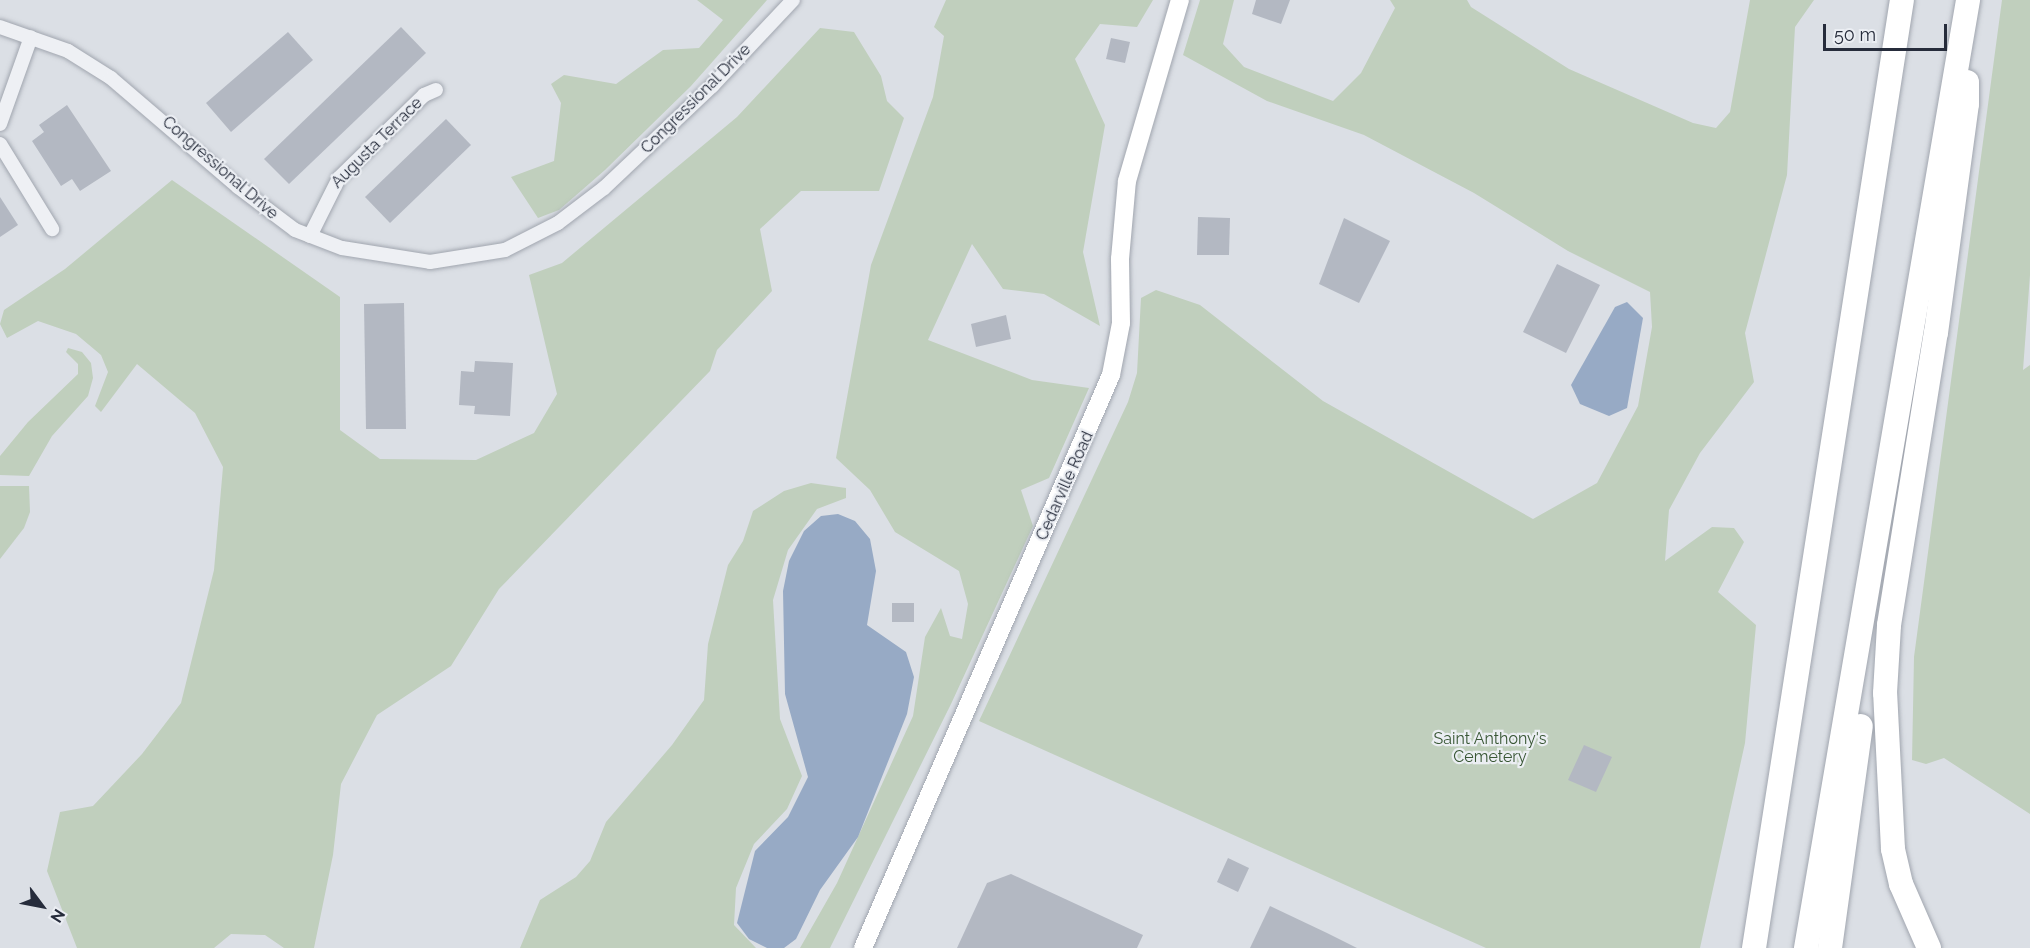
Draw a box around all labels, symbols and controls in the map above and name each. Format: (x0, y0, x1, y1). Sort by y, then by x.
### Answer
scale bar (1826, 12, 1950, 50)
text: 50 m (1834, 24, 1876, 45)
street label: Congressional Drive (637, 40, 755, 158)
street label: Augusta Terrace (328, 94, 426, 192)
street label: Congressional Drive (158, 112, 282, 224)
street label: Cedarville Road (1032, 429, 1098, 543)
park label: Saint Anthony's Cemetery (1433, 729, 1547, 767)
north arrow (12, 876, 72, 936)
text: N (46, 906, 69, 926)

